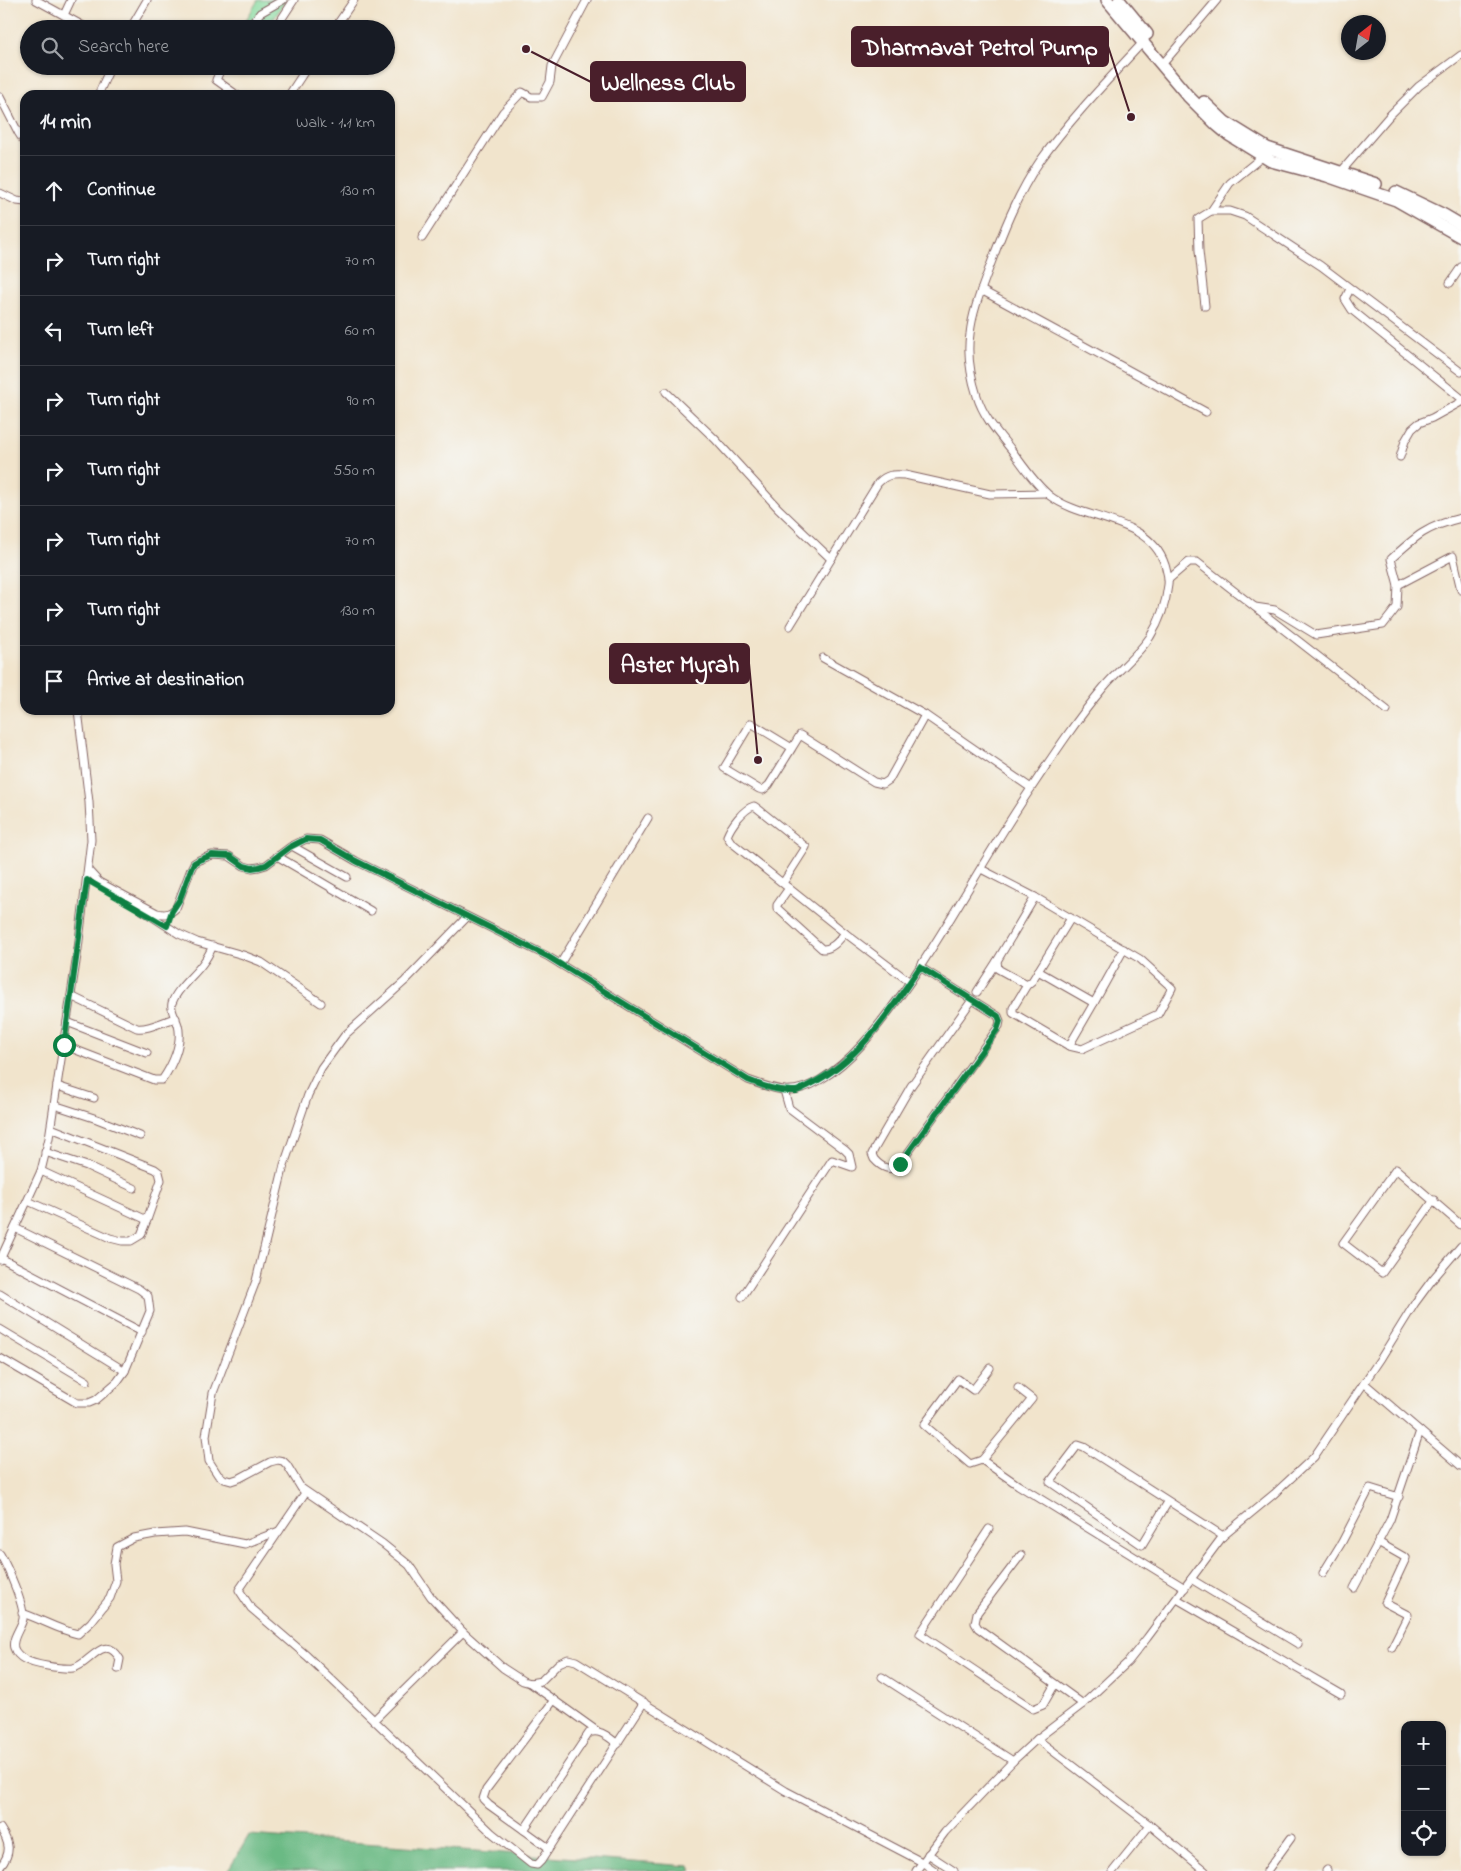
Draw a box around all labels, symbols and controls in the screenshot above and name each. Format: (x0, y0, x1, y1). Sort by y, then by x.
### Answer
north arrow (1341, 15, 1386, 60)
search box (20, 20, 395, 75)
callout: Dharmavat Petrol Pump (852, 27, 1108, 66)
text: Dharmavat Petrol Pump (861, 32, 1098, 67)
icon: search (38, 34, 66, 62)
text: Search here (78, 34, 169, 61)
callout: Wellness Club (591, 62, 745, 101)
text: Wellness Club (601, 67, 735, 102)
text: 14 min (40, 108, 91, 138)
text: Walk · 1.1 km (296, 111, 375, 135)
icon: ahead (40, 177, 68, 205)
text: Continue (87, 177, 155, 204)
text: 130 m (340, 179, 375, 203)
icon: right (40, 247, 68, 275)
text: Turn right (87, 247, 160, 274)
text: 70 m (345, 249, 375, 273)
icon: left (40, 317, 68, 345)
text: Turn left (87, 317, 154, 344)
text: 60 m (345, 319, 375, 343)
icon: right (40, 387, 68, 415)
text: Turn right (87, 387, 160, 414)
text: 90 m (347, 389, 375, 413)
icon: right (40, 457, 68, 485)
text: Turn right (87, 457, 160, 484)
text: 550 m (333, 459, 375, 483)
icon: right (40, 527, 68, 555)
text: Turn right (87, 527, 160, 554)
text: 70 m (345, 529, 375, 553)
icon: right (40, 597, 68, 625)
text: Turn right (87, 597, 160, 624)
text: 130 m (340, 599, 375, 623)
callout: Aster Myrah (610, 644, 749, 683)
text: Aster Myrah (621, 649, 739, 685)
icon: arrive (40, 667, 68, 695)
text: Arrive at destination (87, 667, 244, 694)
route start (53, 1034, 76, 1057)
route end (889, 1153, 912, 1176)
map controls (1401, 1721, 1446, 1856)
button: + (1401, 1721, 1446, 1766)
button: − (1401, 1766, 1446, 1811)
button: locate (1401, 1811, 1446, 1856)

